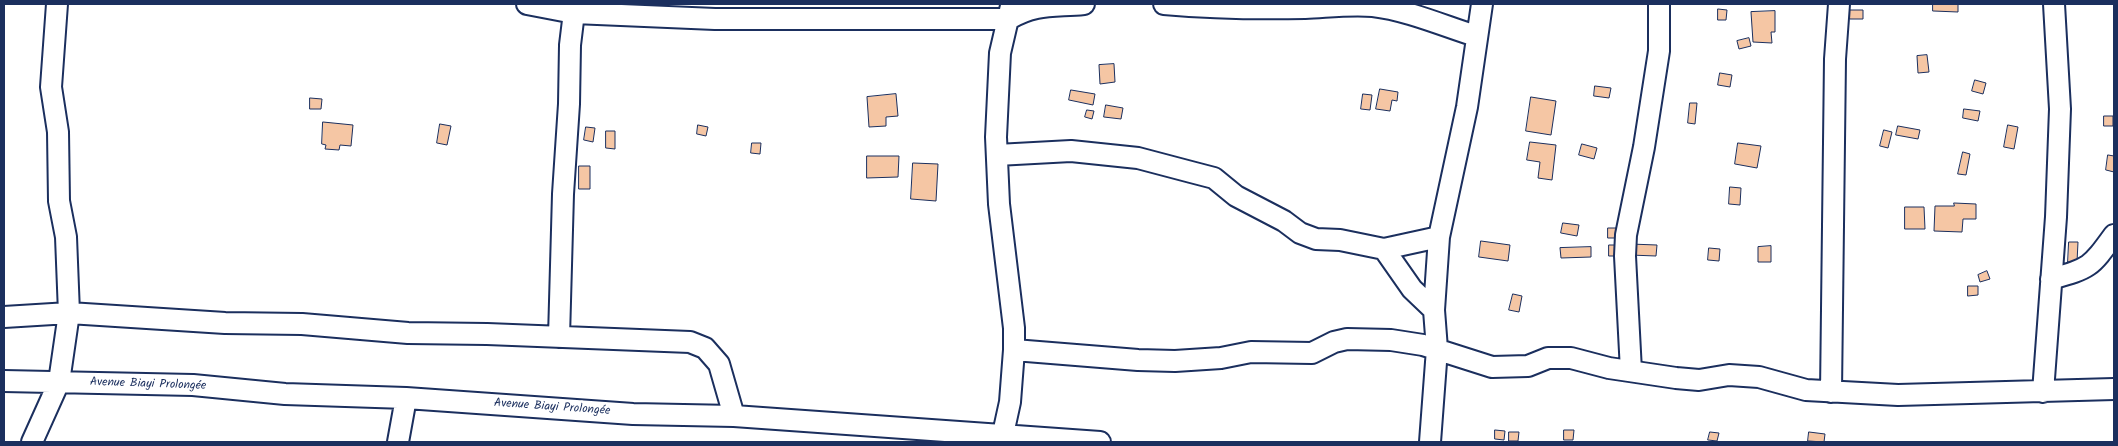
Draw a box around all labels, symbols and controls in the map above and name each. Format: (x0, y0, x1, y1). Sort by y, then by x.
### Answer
street label: Avenue Biayi Prolongée (89, 376, 207, 394)
street label: Avenue Biayi Prolongée (493, 397, 611, 419)

